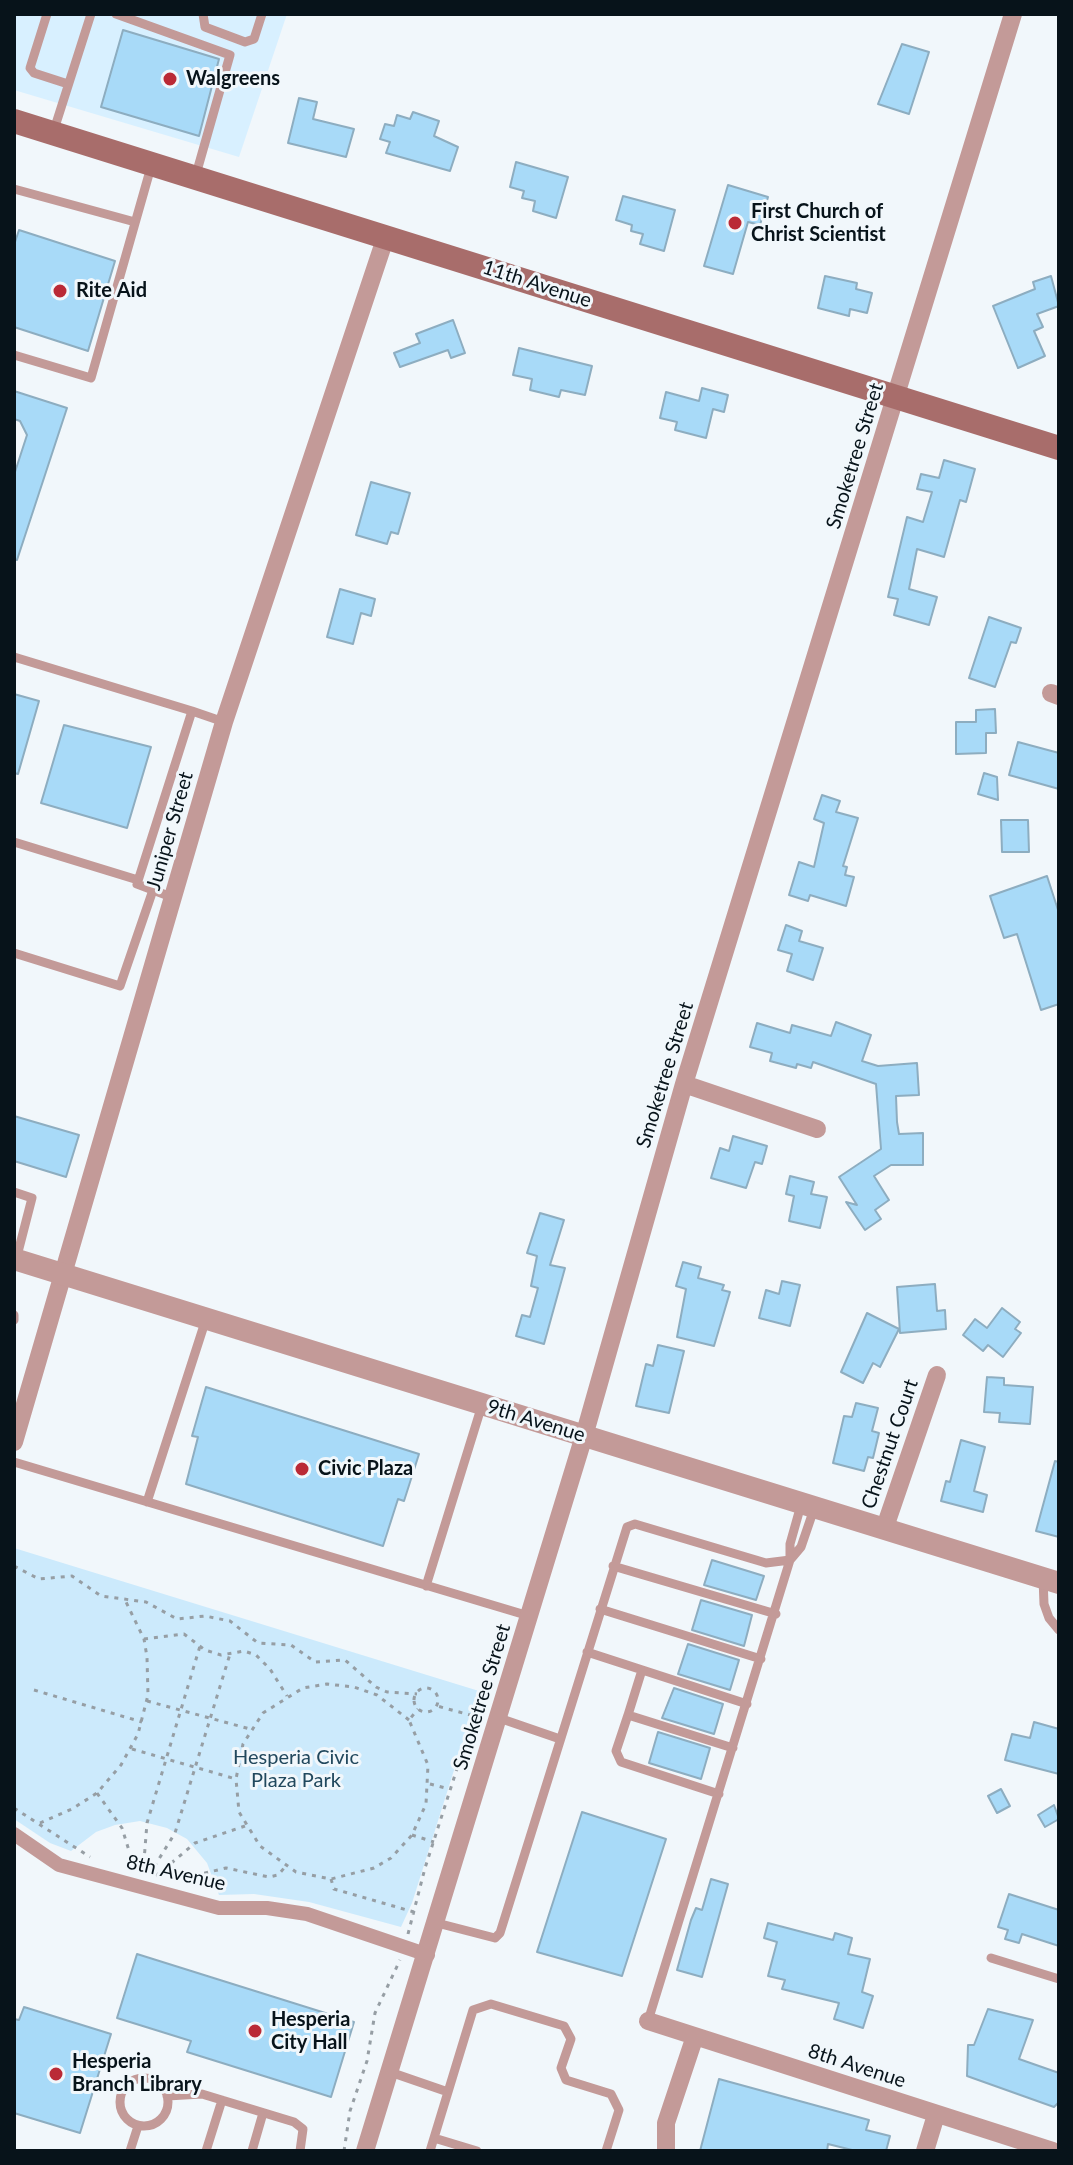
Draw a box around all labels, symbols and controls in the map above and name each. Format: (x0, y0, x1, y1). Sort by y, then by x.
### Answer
place label: Walgreens (186, 67, 280, 91)
marker: Walgreens (161, 70, 179, 88)
place label: First Church of Christ Scientist (751, 200, 886, 247)
marker: First Church of Christ Scientist (726, 214, 744, 232)
street label: 11th Avenue (480, 255, 594, 313)
place label: Rite Aid (76, 279, 147, 303)
marker: Rite Aid (51, 282, 69, 300)
street label: Smoketree Street (821, 380, 889, 532)
street label: Juniper Street (142, 769, 198, 893)
street label: Smoketree Street (631, 999, 699, 1151)
street label: Chestnut Court (857, 1376, 923, 1512)
street label: 9th Avenue (484, 1395, 588, 1447)
place label: Civic Plaza (318, 1457, 413, 1481)
marker: Civic Plaza (293, 1460, 311, 1478)
street label: Smoketree Street (448, 1621, 516, 1773)
park label: Hesperia Civic Plaza Park (233, 1746, 359, 1793)
street label: 8th Avenue (124, 1850, 228, 1896)
place label: Hesperia City Hall (271, 2008, 350, 2055)
marker: Hesperia City Hall (246, 2022, 264, 2040)
street label: 8th Avenue (805, 2039, 909, 2093)
place label: Hesperia Branch Library (72, 2050, 202, 2097)
marker: Hesperia Branch Library (47, 2065, 65, 2083)

